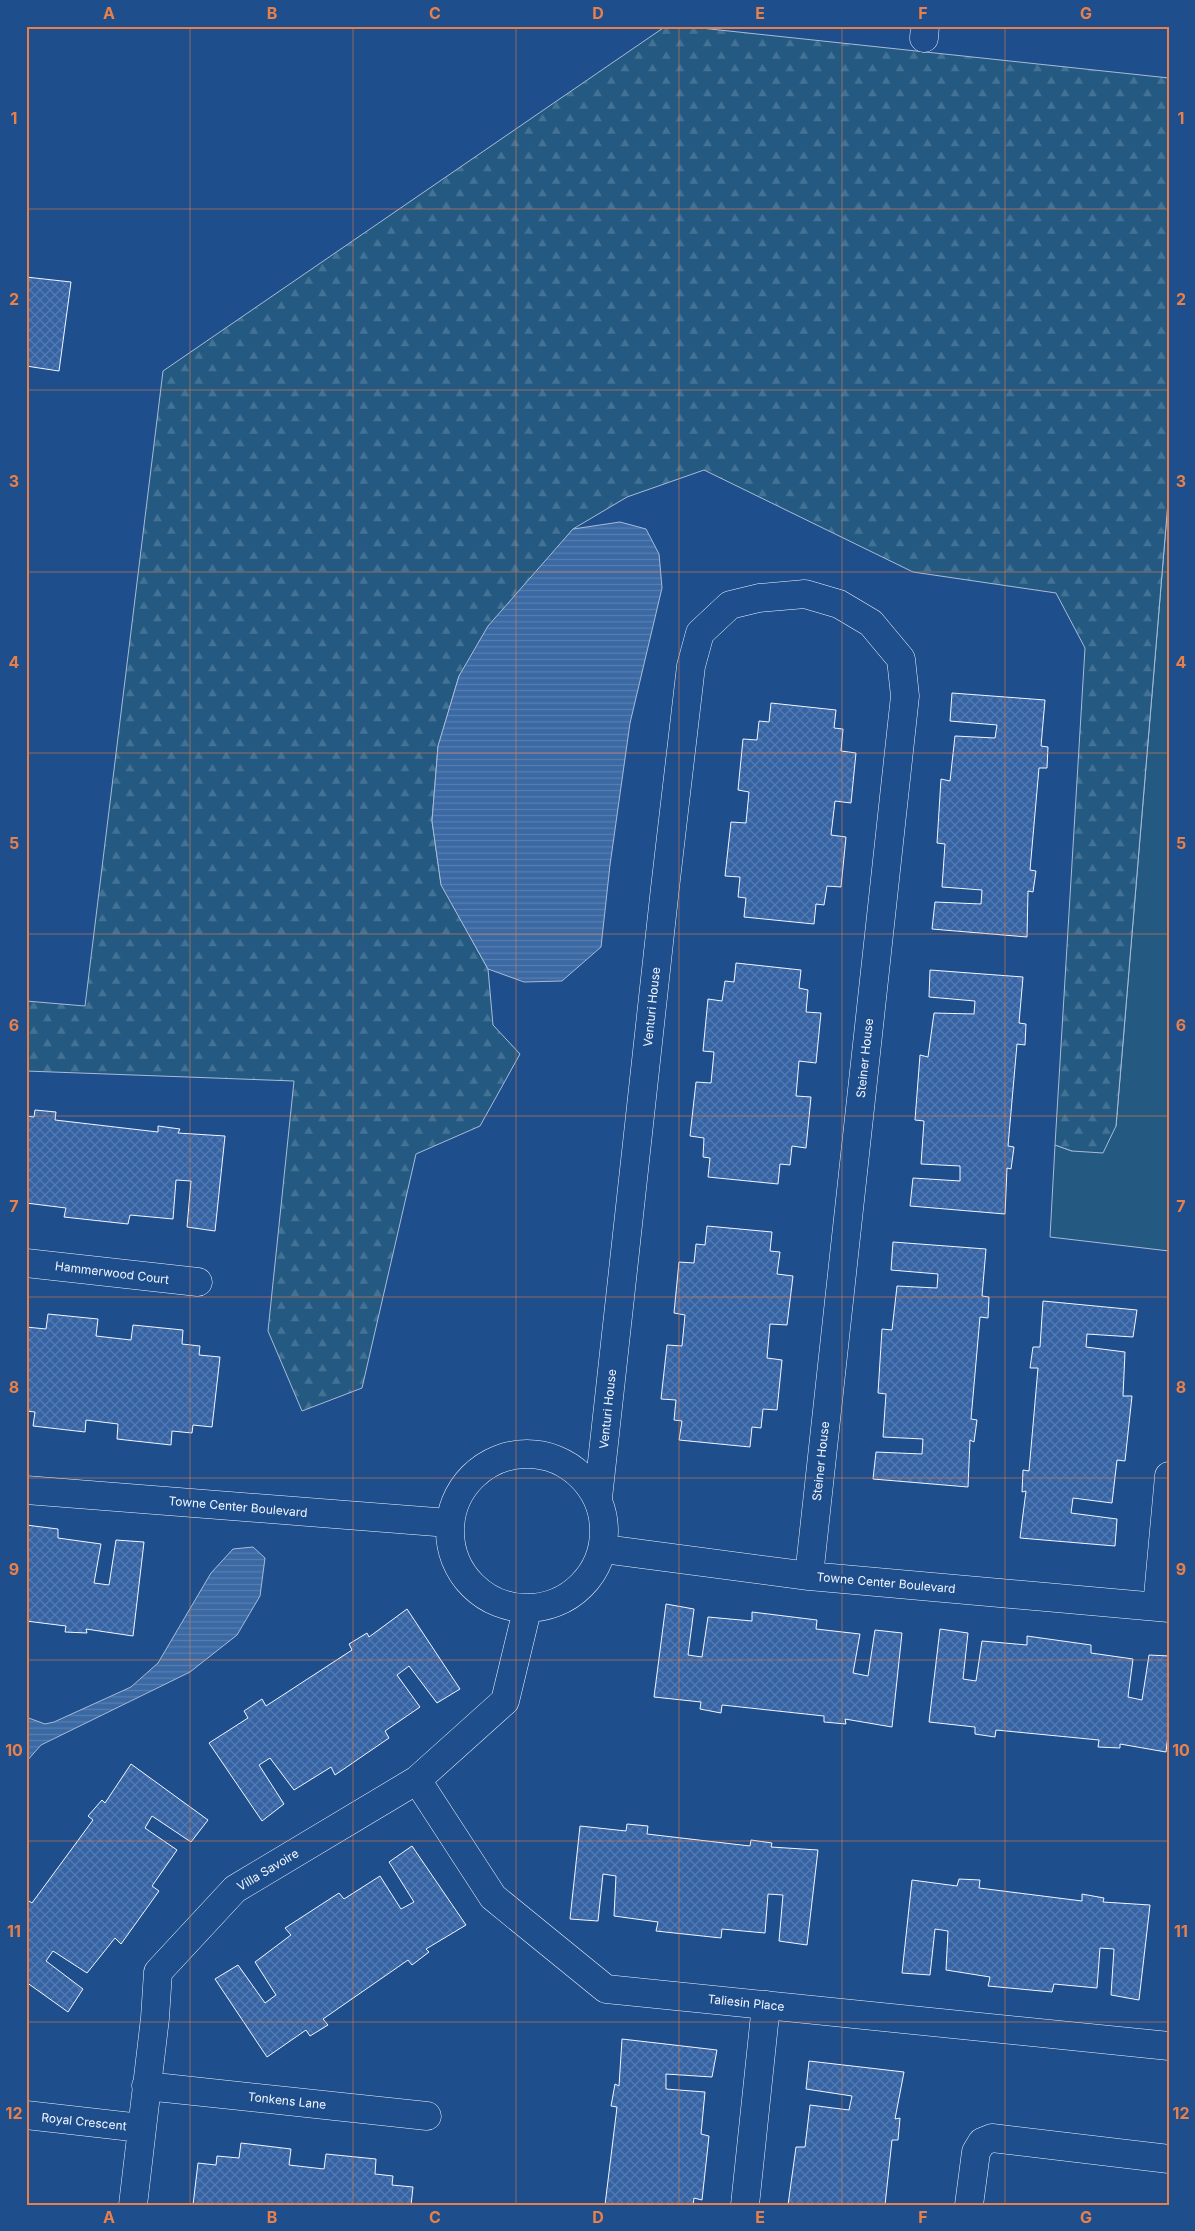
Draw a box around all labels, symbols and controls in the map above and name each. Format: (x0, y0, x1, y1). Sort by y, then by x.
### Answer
text: A (103, 3, 115, 23)
text: B (267, 3, 277, 23)
text: C (429, 3, 441, 23)
text: D (592, 3, 604, 23)
text: E (755, 3, 765, 23)
text: F (918, 3, 928, 23)
text: G (1080, 3, 1092, 23)
text: 1 (11, 108, 17, 128)
text: 1 (1178, 108, 1184, 128)
text: 2 (9, 289, 19, 309)
text: 2 (1176, 289, 1186, 309)
text: 3 (9, 471, 19, 491)
text: 3 (1176, 471, 1186, 491)
text: 4 (9, 652, 20, 672)
text: 4 (1176, 652, 1187, 672)
text: 5 (9, 833, 19, 853)
text: 5 (1176, 833, 1186, 853)
street label: Venturi House (640, 966, 663, 1048)
text: 6 (9, 1015, 19, 1035)
text: 6 (1176, 1015, 1186, 1035)
street label: Steiner House (853, 1017, 876, 1098)
text: 7 (9, 1196, 19, 1216)
text: 7 (1176, 1196, 1186, 1216)
street label: Hammerwood Court (54, 1258, 170, 1287)
street label: Venturi House (596, 1368, 619, 1450)
text: 8 (9, 1377, 19, 1397)
text: 8 (1176, 1377, 1186, 1397)
street label: Steiner House (809, 1420, 832, 1501)
street label: Towne Center Boulevard (168, 1493, 308, 1520)
text: 9 (9, 1559, 19, 1579)
text: 9 (1176, 1559, 1186, 1579)
street label: Towne Center Boulevard (816, 1569, 956, 1596)
text: 10 (5, 1740, 23, 1760)
text: 10 (1172, 1740, 1190, 1760)
street label: Villa Savoire (234, 1845, 301, 1894)
text: 11 (7, 1921, 21, 1941)
text: 11 (1174, 1921, 1188, 1941)
street label: Taliesin Place (707, 1991, 785, 2014)
street label: Tonkens Lane (247, 2089, 327, 2112)
text: 12 (6, 2103, 22, 2123)
text: 12 (1173, 2103, 1189, 2123)
street label: Royal Crescent (41, 2110, 127, 2133)
text: A (103, 2207, 115, 2227)
text: B (267, 2207, 277, 2227)
text: C (429, 2207, 441, 2227)
text: D (592, 2207, 604, 2227)
text: E (755, 2207, 765, 2227)
text: F (918, 2207, 928, 2227)
text: G (1080, 2207, 1092, 2227)

